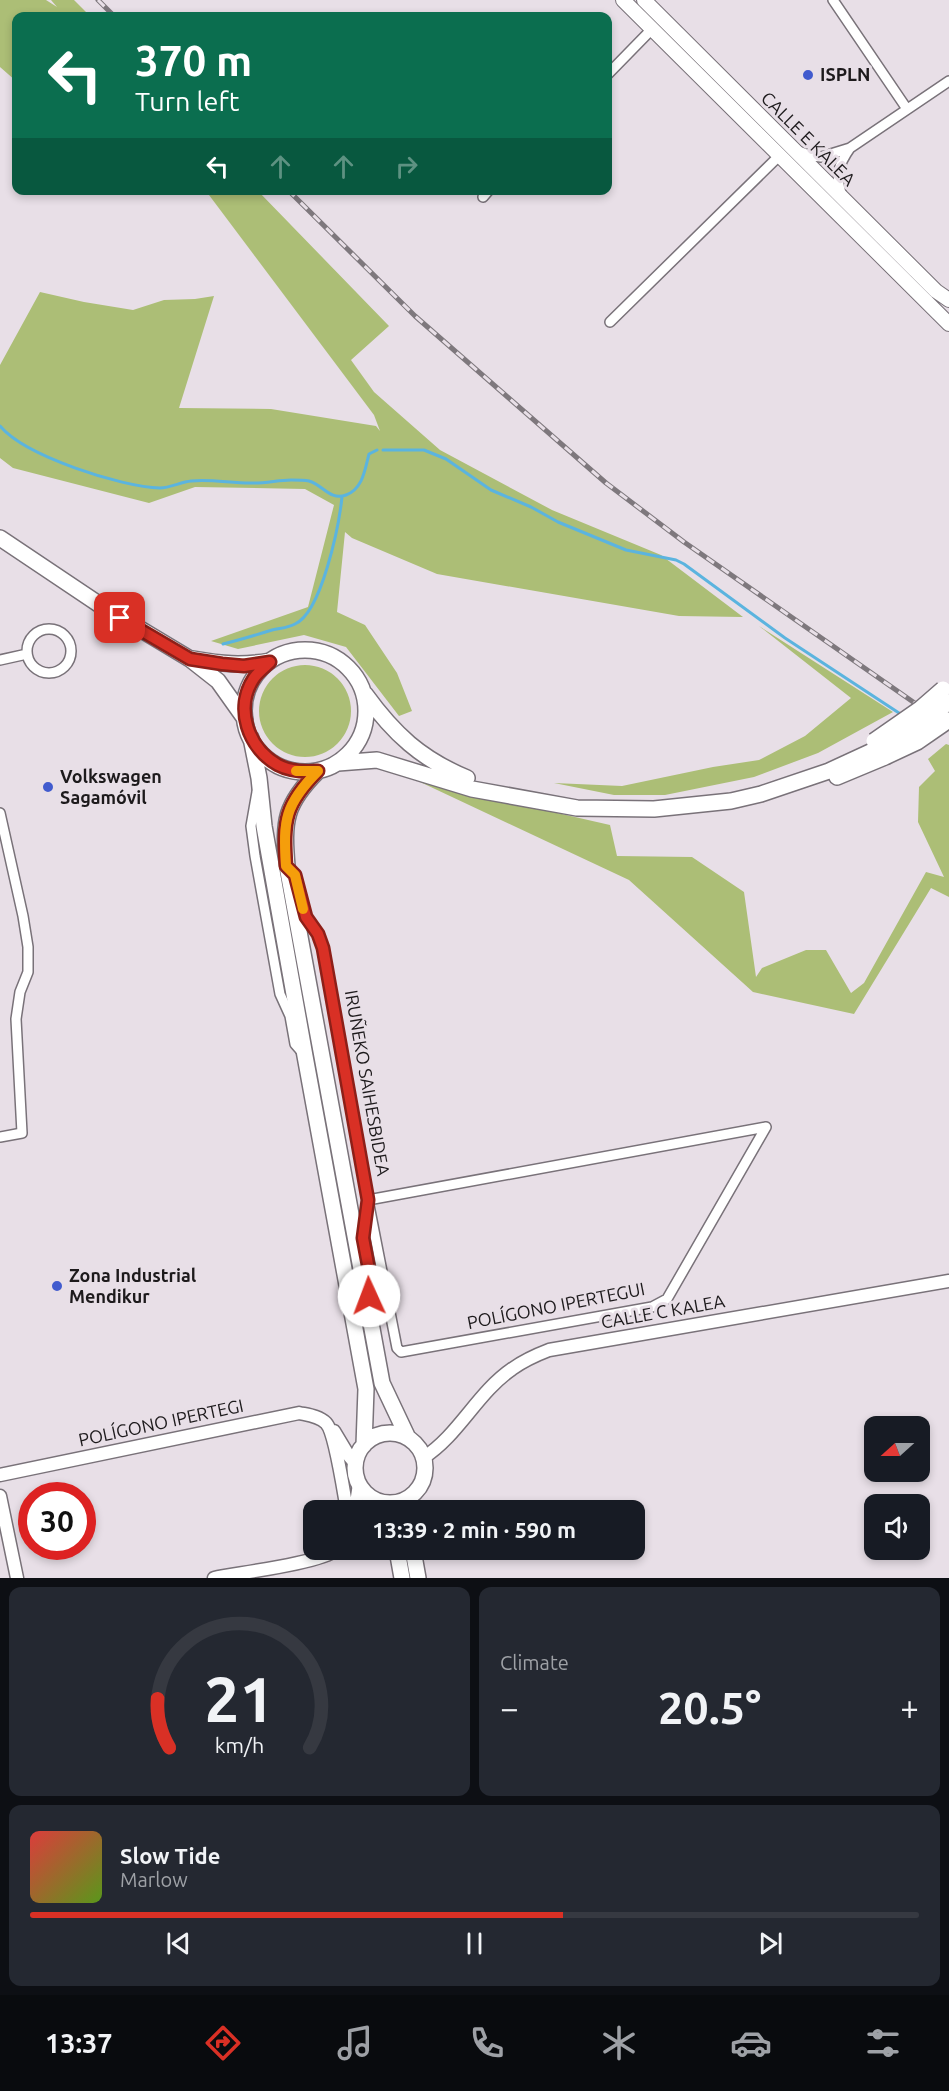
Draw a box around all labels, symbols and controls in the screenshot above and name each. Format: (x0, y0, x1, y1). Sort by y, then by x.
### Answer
icon: left (36, 36, 114, 114)
text: 370 m (135, 37, 252, 84)
place label: ISPLN (820, 64, 870, 84)
marker: ISPLN (801, 68, 815, 82)
text: Turn left (135, 86, 239, 116)
street label: CALLE E KALEA (758, 87, 860, 190)
icon: left (201, 150, 234, 183)
icon: ahead (264, 150, 297, 183)
icon: ahead (327, 150, 360, 183)
icon: right (390, 150, 423, 183)
pin (94, 592, 145, 643)
icon: arrive (103, 601, 136, 634)
place label: Volkswagen Sagamóvil (60, 766, 162, 807)
marker: Volkswagen Sagamóvil (41, 780, 55, 794)
street label: IRUÑEKO SAIHESBIDEA (342, 988, 395, 1178)
position arrow (337, 1264, 401, 1328)
place label: Zona Industrial Mendikur (69, 1265, 197, 1306)
street label: POLÍGONO IPERTEGUI (465, 1277, 646, 1332)
marker: Zona Industrial Mendikur (50, 1279, 64, 1293)
street label: CALLE C KALEA (599, 1290, 727, 1332)
street label: POLÍGONO IPERTEGI (76, 1394, 245, 1449)
north arrow (864, 1416, 930, 1482)
map controls (864, 1416, 930, 1560)
speed limit sign: 30 (18, 1482, 96, 1560)
button: sound (864, 1494, 930, 1560)
text: 13:39 · 2 min · 590 m (372, 1517, 576, 1542)
text: Climate (500, 1651, 569, 1674)
text: 21 (204, 1664, 275, 1734)
text: 20.5° (658, 1682, 761, 1733)
text: − (500, 1689, 519, 1726)
text: + (900, 1689, 919, 1726)
text: km/h (215, 1734, 264, 1758)
text: Slow Tide (120, 1843, 220, 1868)
text: Marlow (120, 1868, 188, 1891)
icon: previous (162, 1927, 195, 1960)
icon: pause (458, 1927, 491, 1960)
icon: next (754, 1927, 787, 1960)
icon: directions (202, 2022, 244, 2064)
icon: music (334, 2022, 376, 2064)
icon: phone (466, 2022, 508, 2064)
icon: climate (598, 2022, 640, 2064)
icon: car (730, 2022, 772, 2064)
icon: filters (862, 2022, 904, 2064)
text: 13:37 (45, 2028, 113, 2058)

